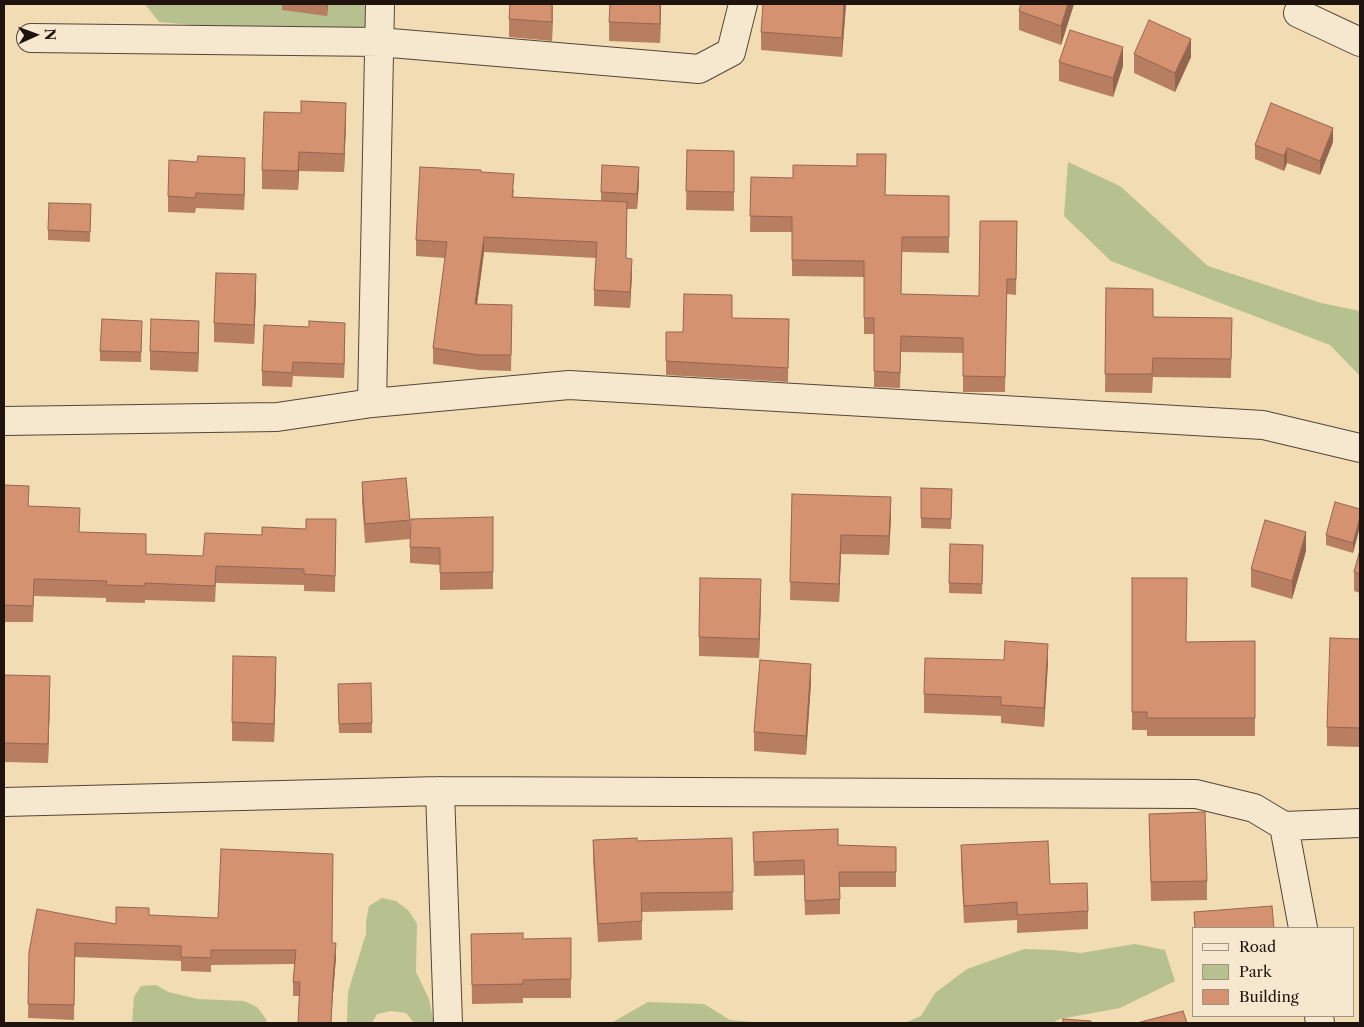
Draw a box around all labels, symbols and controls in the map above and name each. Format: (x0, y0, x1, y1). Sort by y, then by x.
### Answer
north arrow (10, 10, 60, 60)
text: N (41, 28, 59, 41)
legend (1192, 927, 1354, 1017)
text: Road (1239, 937, 1276, 956)
text: Park (1239, 962, 1272, 981)
text: Building (1239, 987, 1299, 1006)

